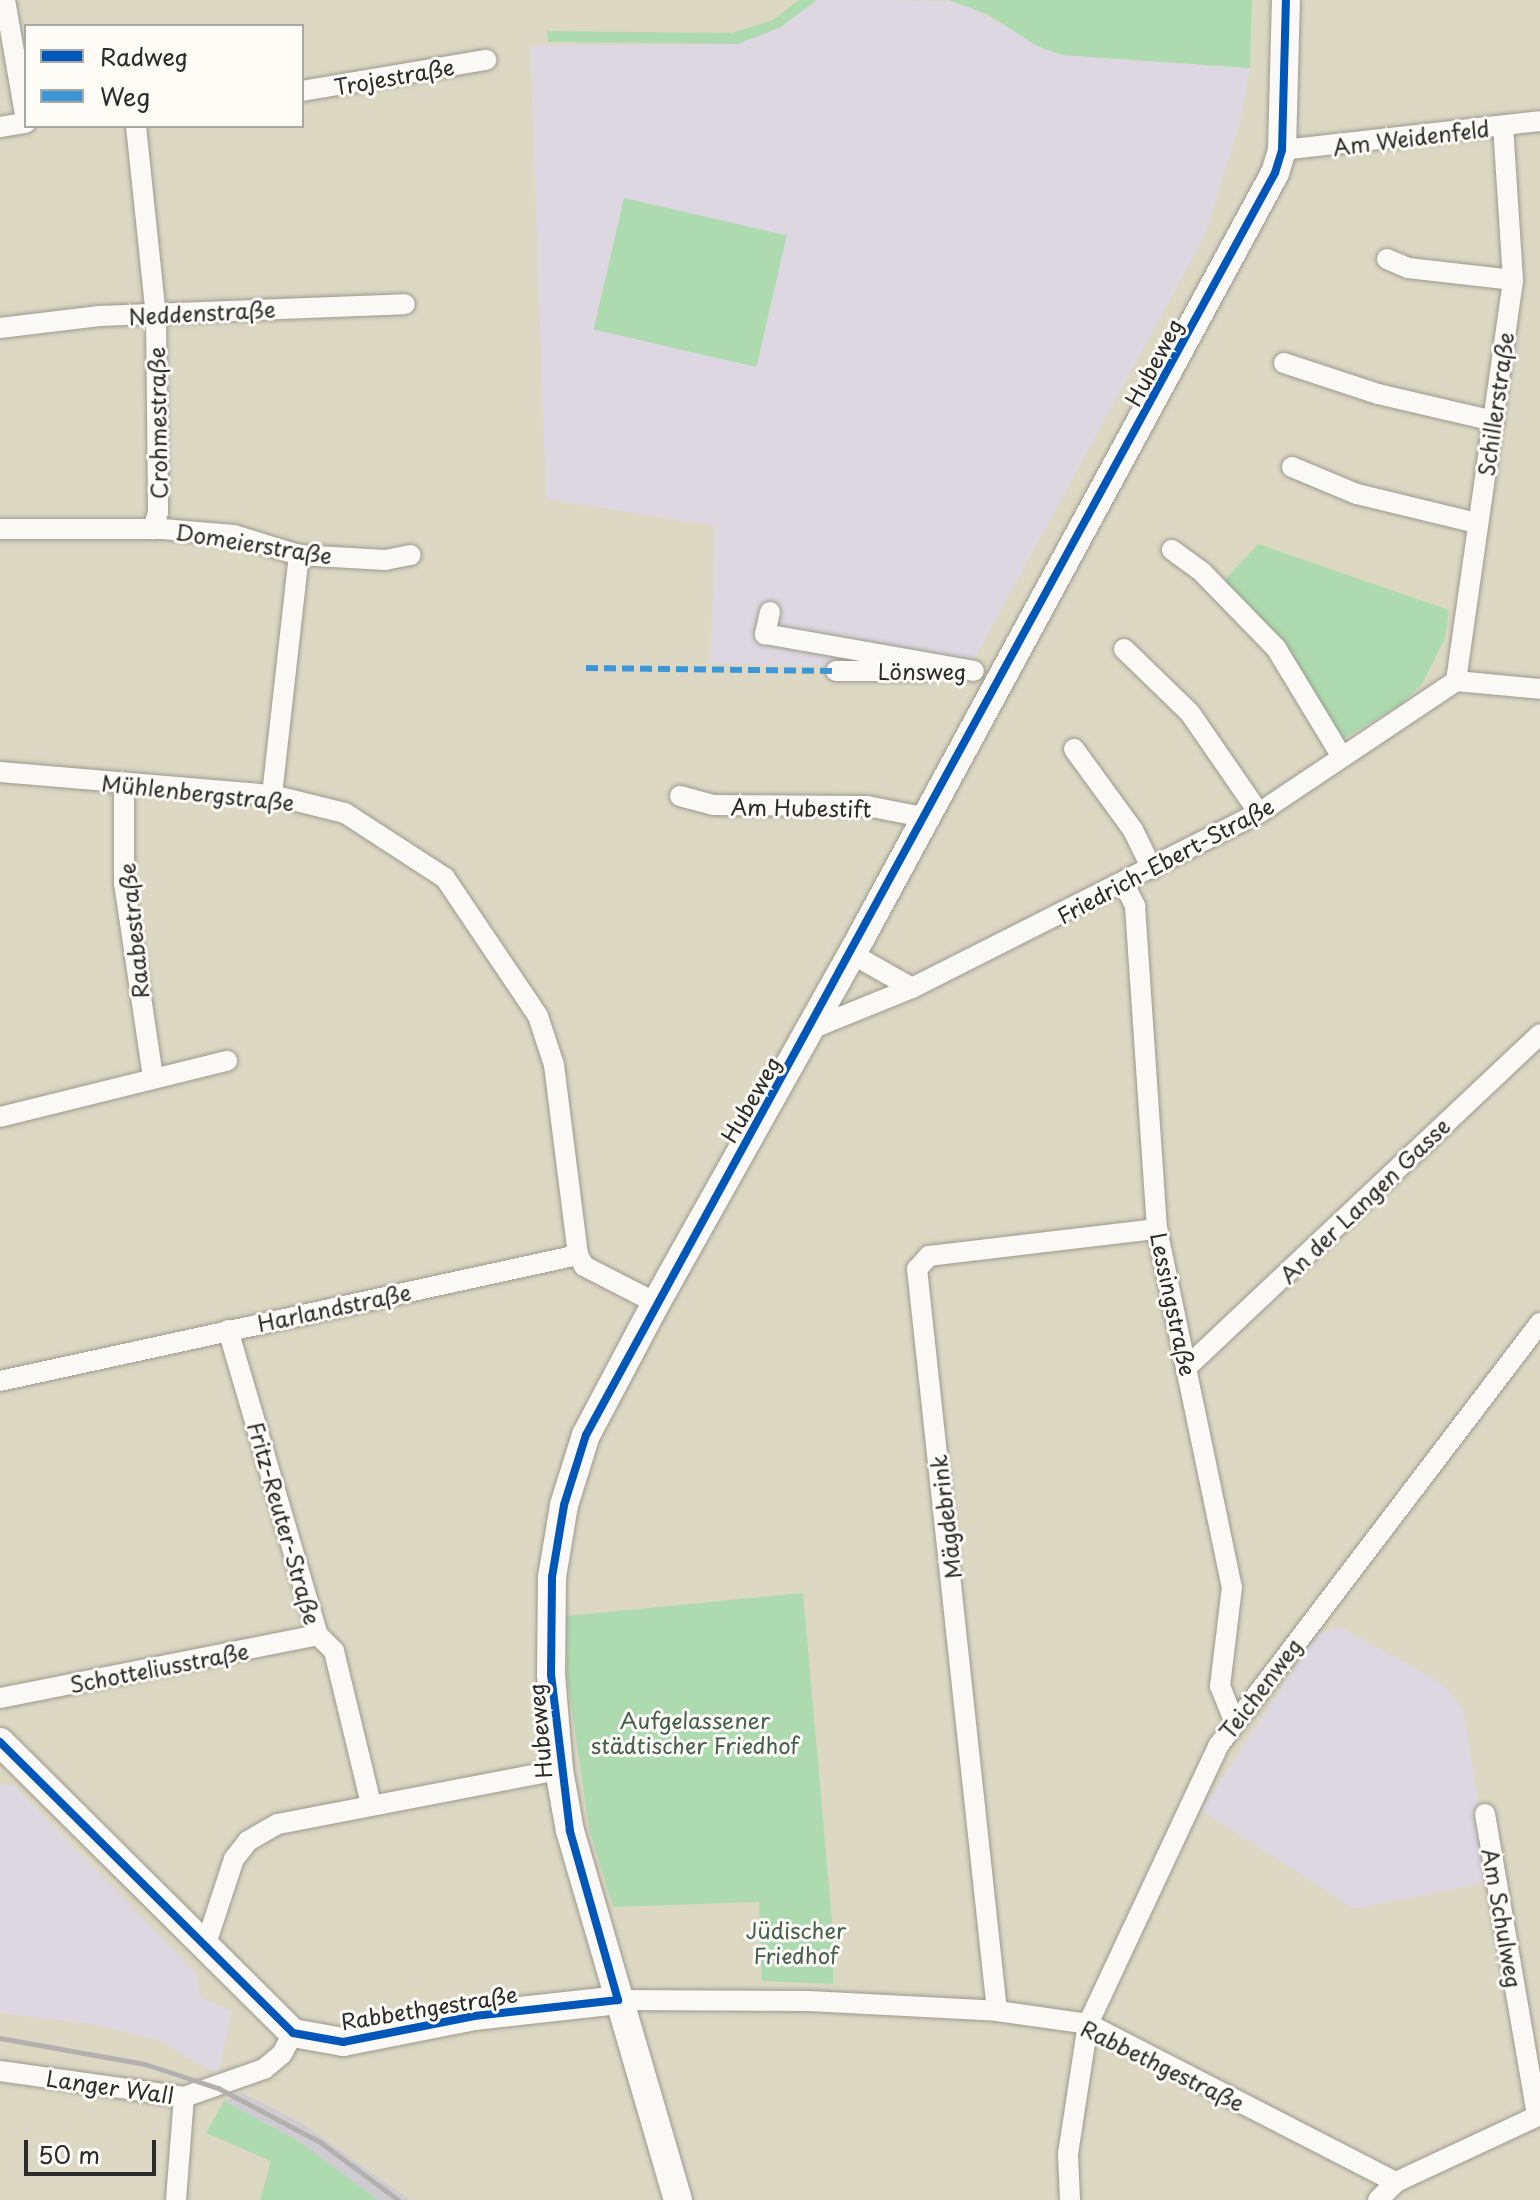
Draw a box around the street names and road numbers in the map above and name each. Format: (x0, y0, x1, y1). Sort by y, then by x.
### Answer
street label: Trojestraße (332, 52, 456, 100)
street label: Am Weidenfeld (1330, 114, 1492, 160)
street label: Neddenstraße (128, 295, 276, 329)
street label: Hubeweg (1119, 314, 1187, 410)
street label: Schillerstraße (1472, 330, 1518, 478)
street label: Crohmestraße (142, 347, 172, 499)
street label: Domeierstraße (174, 518, 334, 568)
street label: Lönsweg (878, 658, 966, 684)
street label: Mühlenbergstraße (100, 769, 296, 815)
street label: Friedrich-Ebert-Straße (1052, 792, 1278, 928)
street label: Am Hubestift (730, 793, 872, 821)
street label: Raabestraße (113, 862, 153, 1000)
street label: Hubeweg (715, 1051, 785, 1147)
street label: An der Langen Gasse (1273, 1112, 1455, 1288)
street label: Lessingstraße (1146, 1230, 1202, 1378)
street label: Harlandstraße (255, 1278, 413, 1336)
street label: Fritz-Reuter-Straße (243, 1418, 327, 1628)
street label: Mägdebrink (924, 1453, 966, 1581)
street label: Teichenweg (1213, 1632, 1307, 1744)
street label: Schotteliusstraße (67, 1637, 251, 1697)
street label: Hubeweg (522, 1682, 556, 1780)
street label: Am Schulweg (1478, 1846, 1528, 1990)
street label: Rabbethgestraße (339, 1980, 519, 2034)
street label: Rabbethgestraße (1077, 2014, 1249, 2116)
street label: Langer Wall (44, 2064, 176, 2108)

